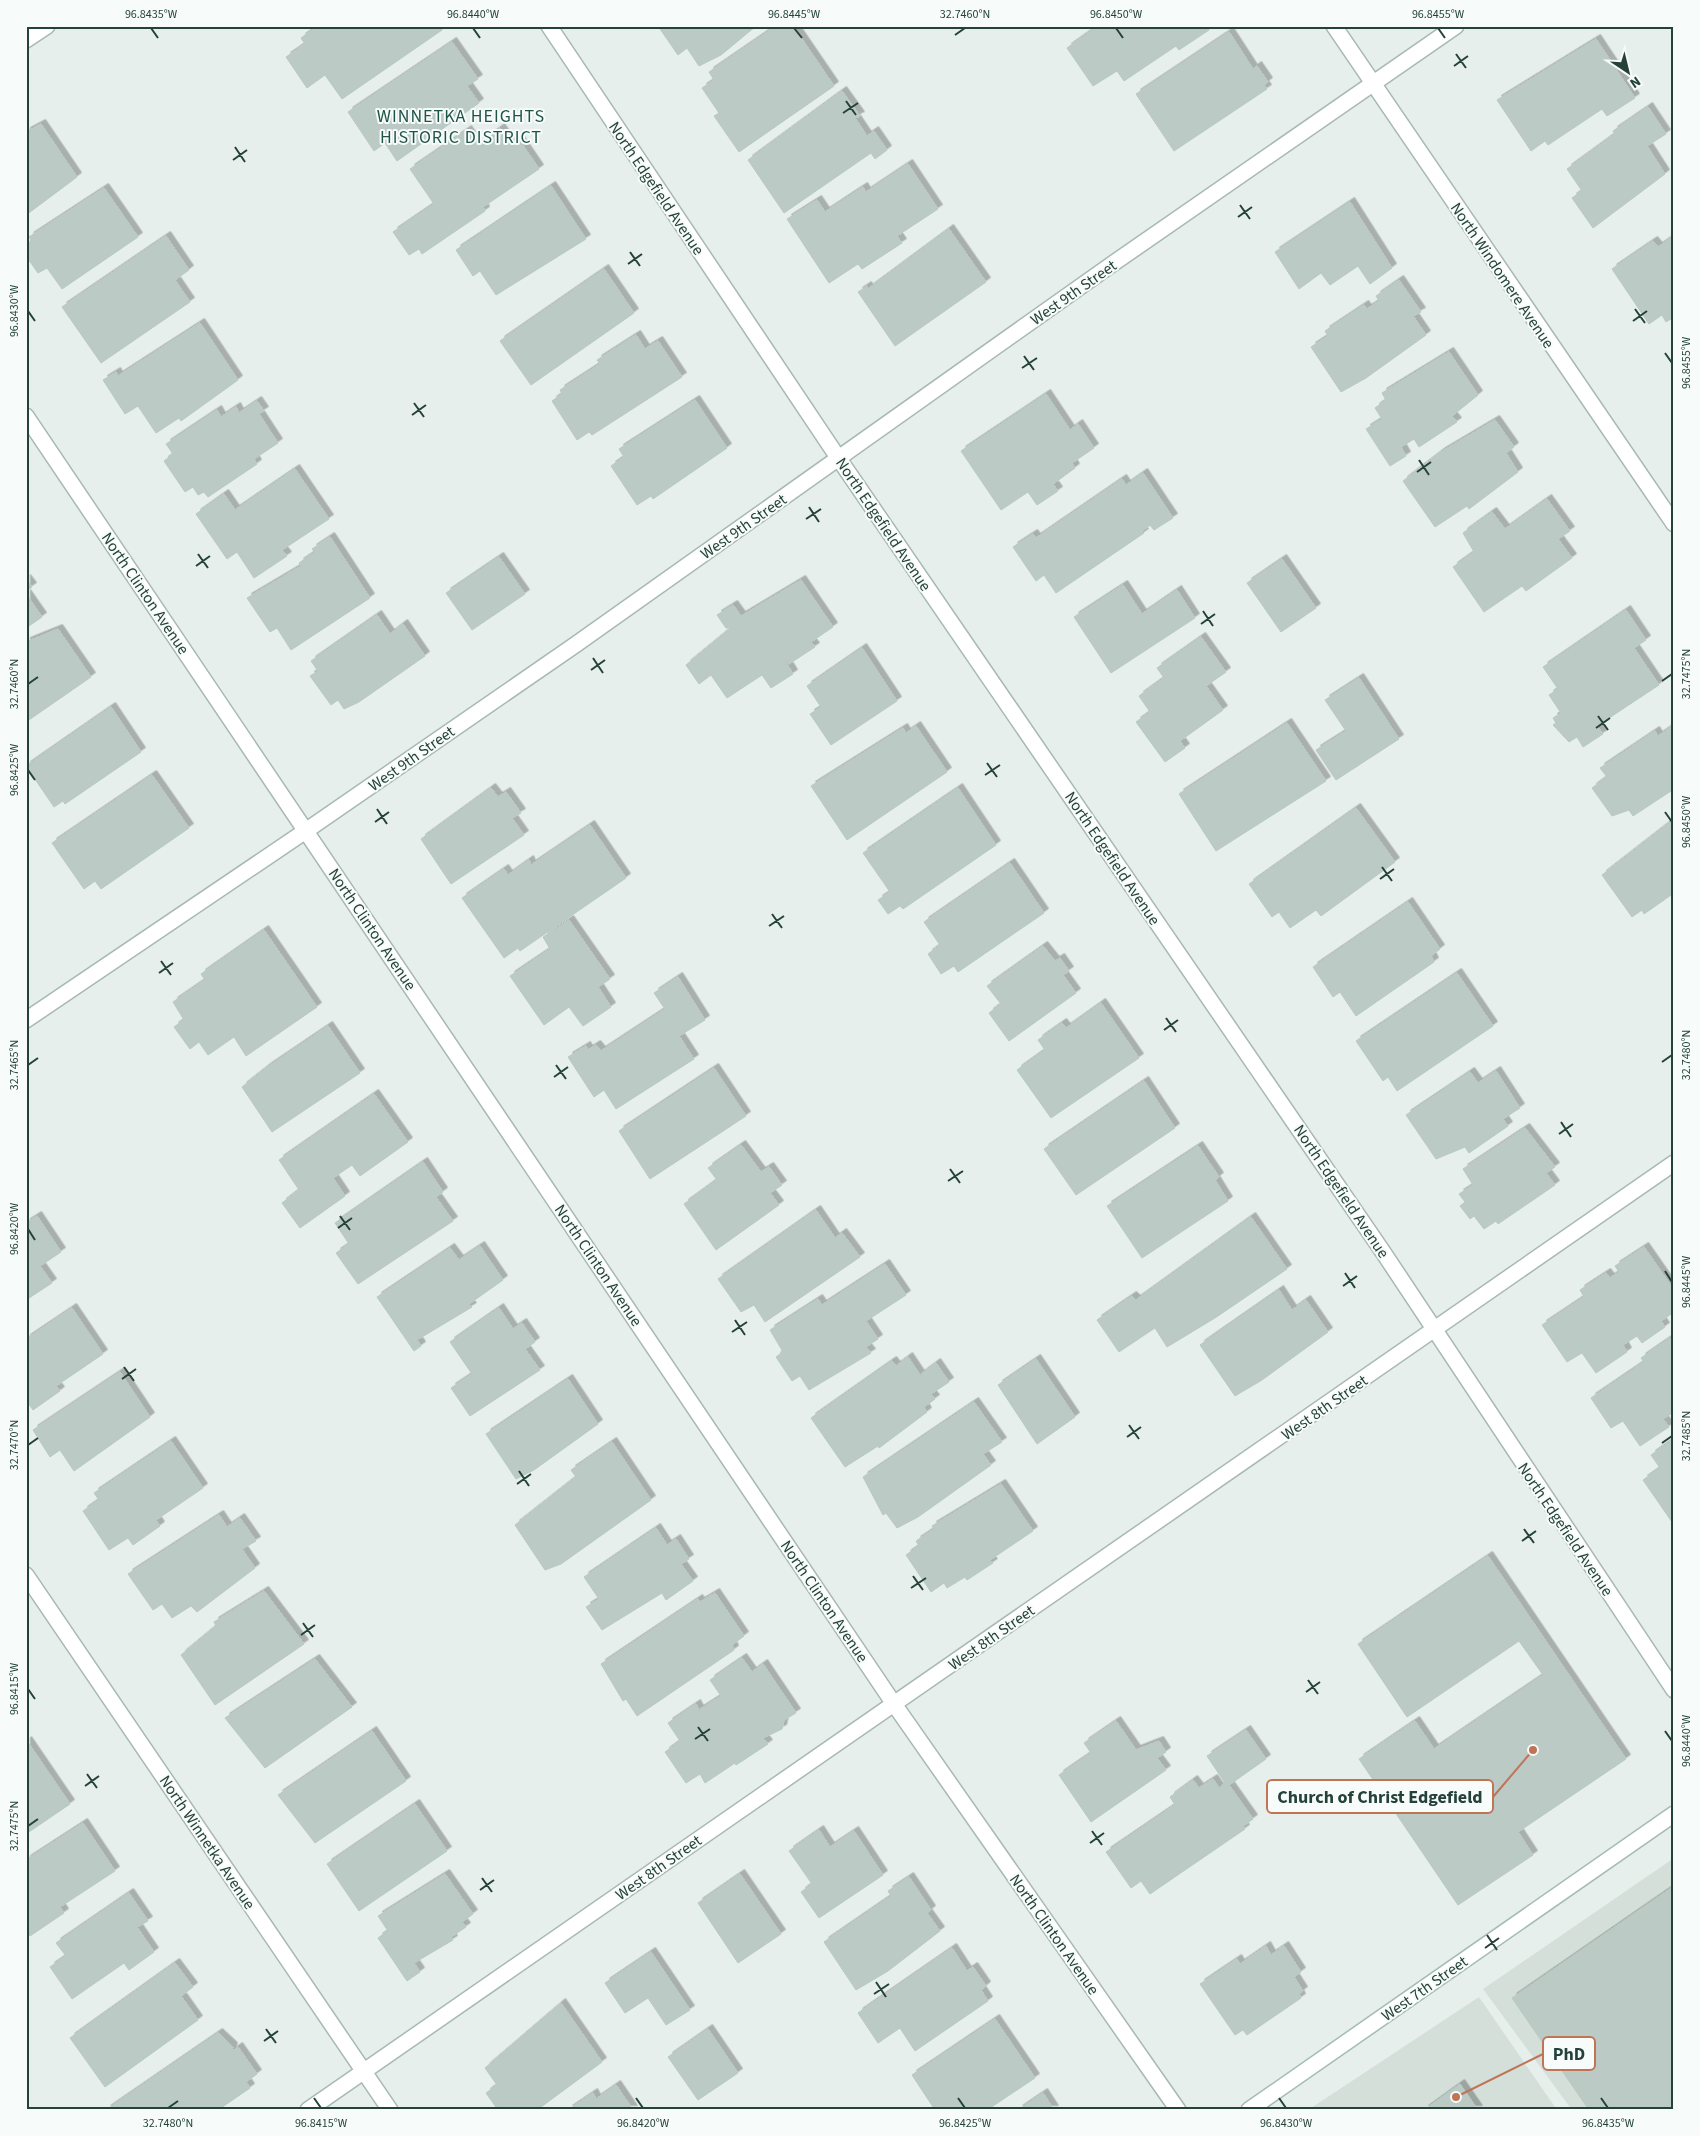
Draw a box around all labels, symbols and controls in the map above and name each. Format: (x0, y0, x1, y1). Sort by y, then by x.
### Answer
text: 96.8435°W (125, 6, 178, 23)
text: 96.8440°W (447, 6, 500, 23)
text: 96.8445°W (768, 6, 821, 23)
text: 32.7460°N (940, 6, 990, 23)
text: 96.8450°W (1090, 6, 1143, 23)
text: 96.8455°W (1412, 6, 1465, 23)
north arrow (1602, 48, 1652, 98)
text: N (1625, 71, 1644, 93)
district label: WINNETKA HEIGHTS HISTORIC DISTRICT (377, 104, 545, 150)
street label: North Edgefield Avenue (603, 117, 709, 260)
street label: North Windomere Avenue (1445, 198, 1559, 353)
street label: West 9th Street (1026, 255, 1122, 331)
text: 96.8430°W (6, 284, 23, 337)
text: 96.8455°W (1678, 336, 1695, 389)
street label: North Edgefield Avenue (830, 453, 936, 596)
street label: West 9th Street (696, 489, 792, 565)
street label: North Clinton Avenue (96, 528, 194, 659)
text: 32.7475°N (1678, 649, 1695, 699)
text: 32.7460°N (6, 659, 23, 709)
street label: West 9th Street (364, 721, 460, 797)
text: 96.8425°W (6, 743, 23, 796)
street label: North Edgefield Avenue (1059, 787, 1165, 930)
text: 96.8450°W (1678, 795, 1695, 848)
street label: North Clinton Avenue (323, 864, 421, 995)
text: 32.7480°N (1678, 1030, 1695, 1080)
text: 32.7465°N (6, 1040, 23, 1090)
street label: North Edgefield Avenue (1288, 1120, 1394, 1263)
street label: North Clinton Avenue (549, 1200, 647, 1331)
text: 96.8420°W (6, 1202, 23, 1255)
text: 96.8445°W (1678, 1255, 1695, 1308)
street label: West 8th Street (1277, 1370, 1373, 1446)
text: 32.7485°N (1678, 1411, 1695, 1461)
text: 32.7470°N (6, 1420, 23, 1470)
street label: North Edgefield Avenue (1512, 1458, 1618, 1601)
street label: North Clinton Avenue (775, 1536, 873, 1667)
street label: West 8th Street (944, 1600, 1040, 1676)
text: 96.8415°W (6, 1662, 23, 1715)
text: 96.8440°W (1678, 1714, 1695, 1767)
street label: North Winnetka Avenue (154, 1771, 260, 1914)
callout: Church of Christ Edgefield (1267, 1780, 1493, 1813)
text: Church of Christ Edgefield (1277, 1785, 1483, 1810)
text: 32.7475°N (6, 1801, 23, 1851)
street label: West 8th Street (611, 1830, 707, 1906)
street label: North Clinton Avenue (1004, 1870, 1104, 1999)
street label: West 7th Street (1377, 1951, 1473, 2027)
callout: PhD (1543, 2037, 1595, 2070)
text: PhD (1553, 2042, 1585, 2067)
text: 32.7480°N (143, 2115, 193, 2132)
text: 96.8415°W (295, 2115, 348, 2132)
text: 96.8420°W (617, 2115, 670, 2132)
text: 96.8425°W (939, 2115, 992, 2132)
text: 96.8430°W (1260, 2115, 1313, 2132)
text: 96.8435°W (1582, 2115, 1635, 2132)

